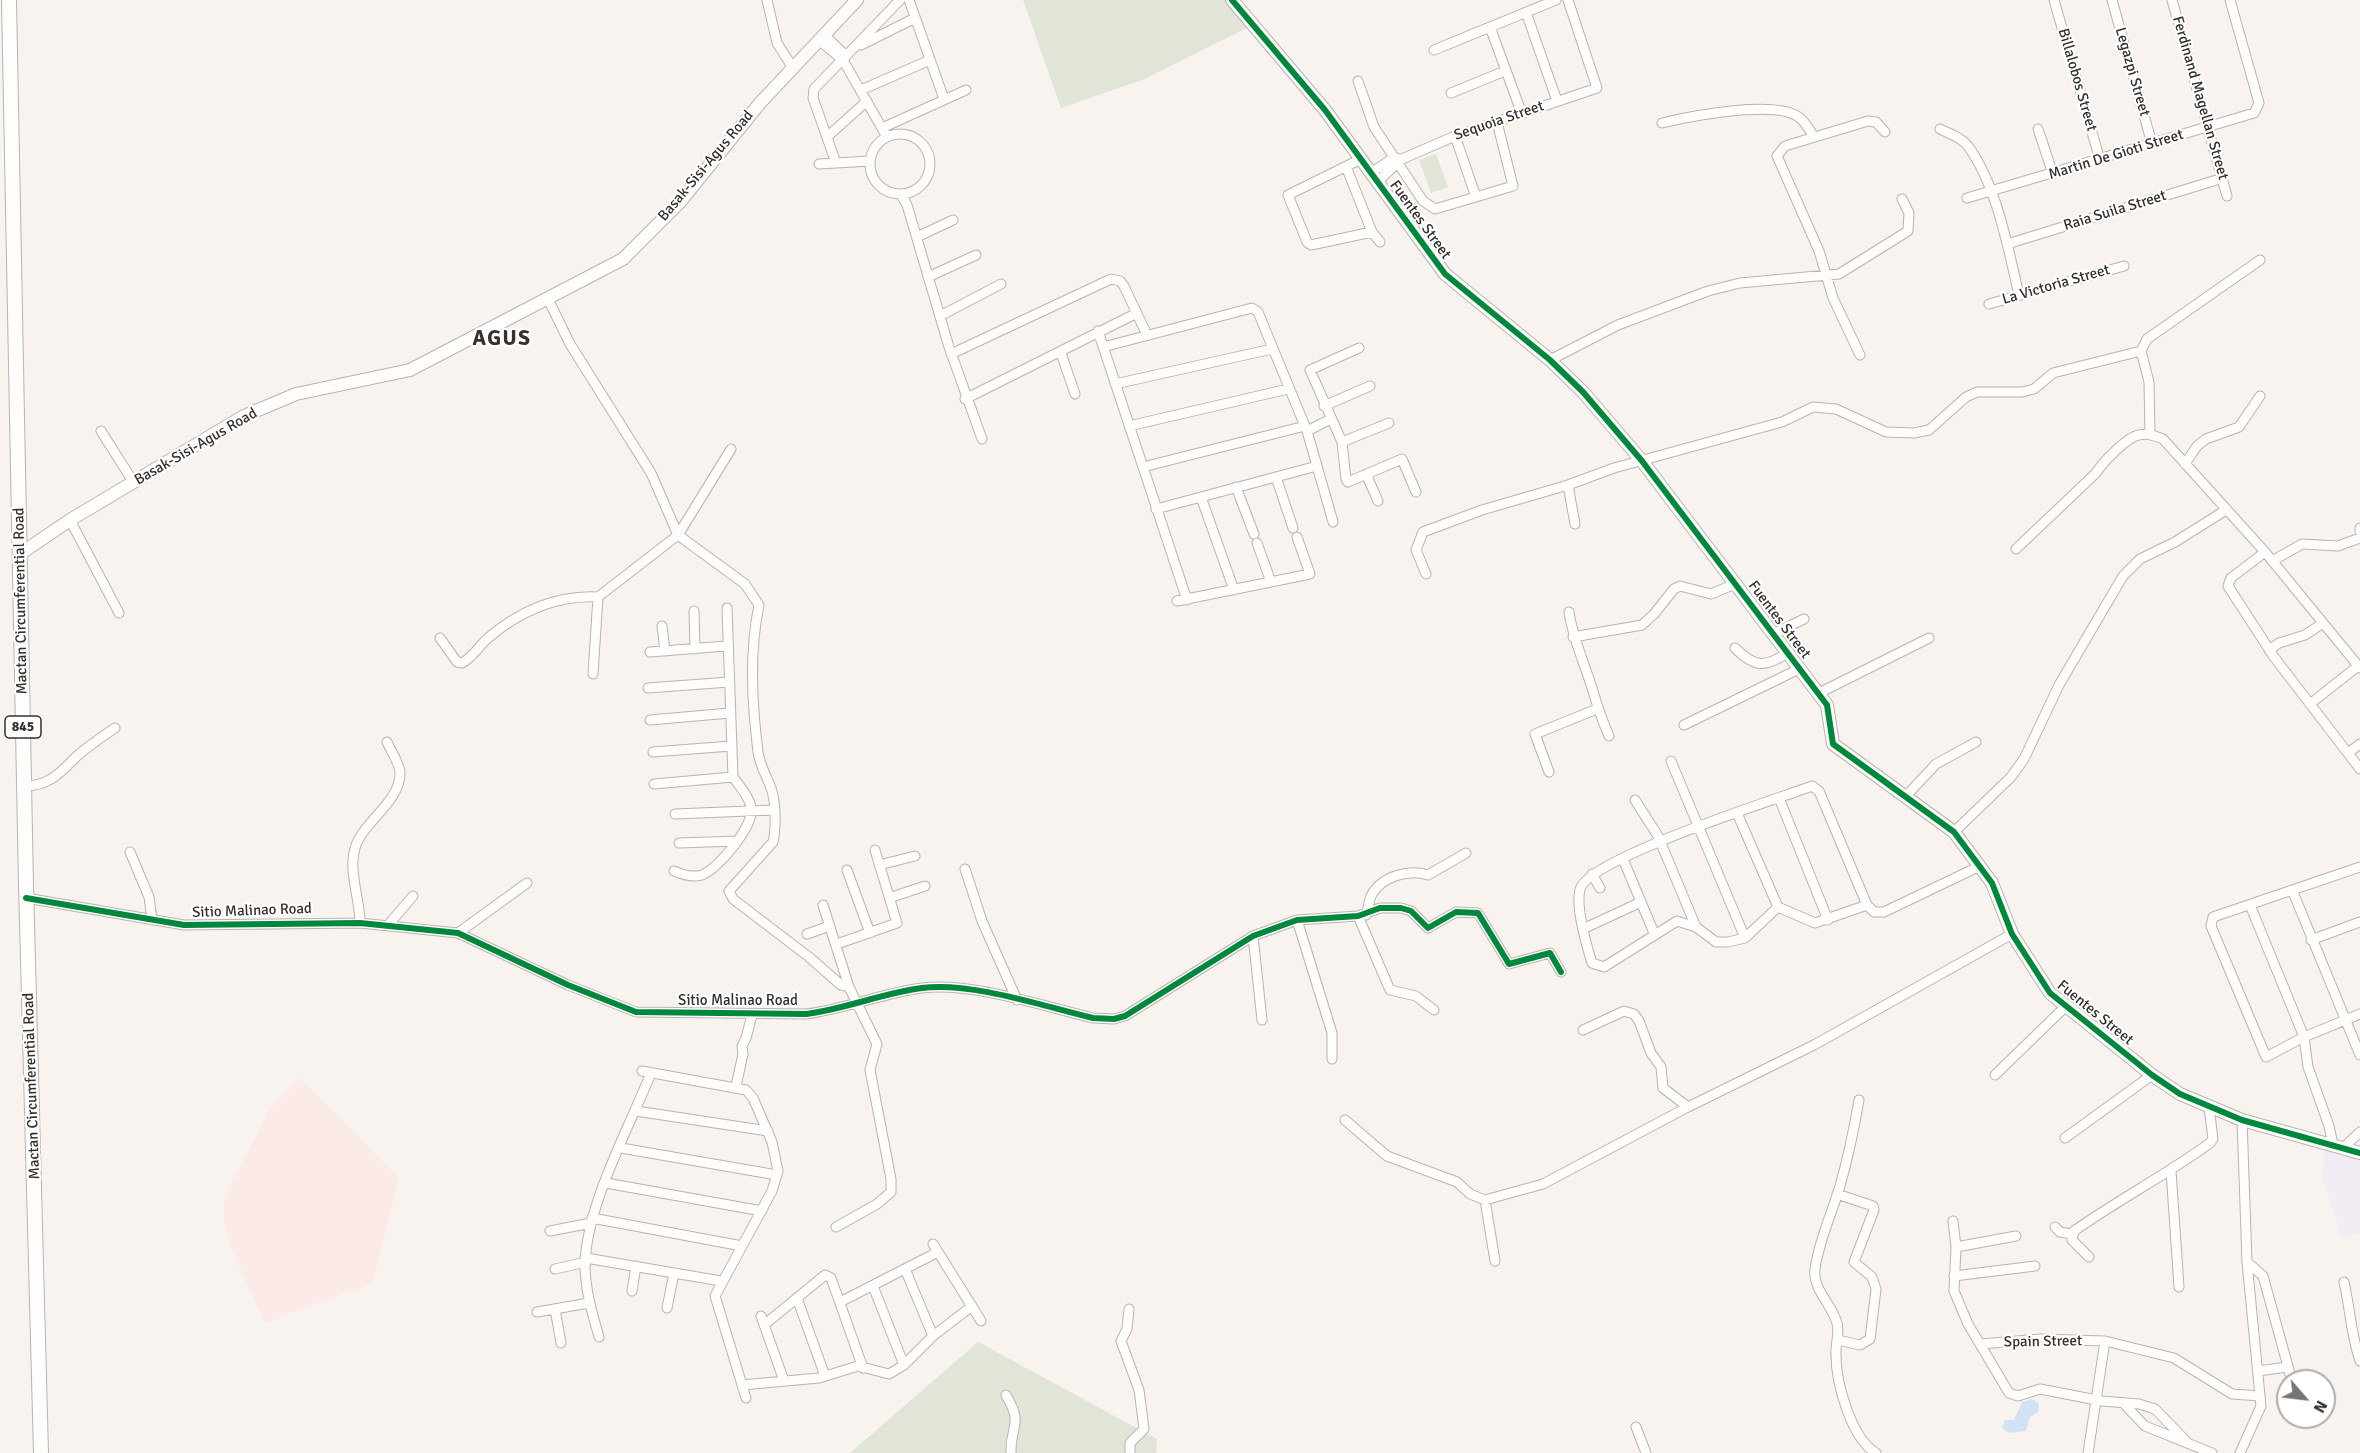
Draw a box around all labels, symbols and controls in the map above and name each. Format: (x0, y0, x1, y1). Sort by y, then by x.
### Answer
street label: Ferdinand Magellan Street (2168, 14, 2232, 182)
street label: Legazpi Street (2111, 26, 2153, 118)
street label: Billalobos Street (2054, 27, 2100, 133)
street label: Sequoia Street (1452, 97, 1546, 145)
street label: Basak-Sisi-Agus Road (655, 107, 757, 225)
street label: Martin De Gioti Street (2046, 126, 2186, 184)
street label: Fuentes Street (1385, 177, 1455, 263)
street label: Raia Suila Street (2061, 187, 2169, 235)
street label: La Victoria Street (2000, 261, 2112, 309)
district label: AGUS (473, 326, 531, 352)
street label: Basak-Sisi-Agus Road (131, 405, 261, 489)
street label: Mactan Circumferential Road (10, 507, 32, 695)
street label: Fuentes Street (1744, 578, 1814, 662)
road number: 845 (5, 716, 41, 738)
street label: Sitio Malinao Road (192, 900, 312, 922)
street label: Fuentes Street (2053, 977, 2137, 1049)
street label: Mactan Circumferential Road (20, 992, 44, 1180)
street label: Sitio Malinao Road (678, 992, 798, 1010)
street label: Spain Street (2004, 1332, 2082, 1352)
north arrow (2276, 1369, 2336, 1429)
text: N (2309, 1397, 2332, 1416)

